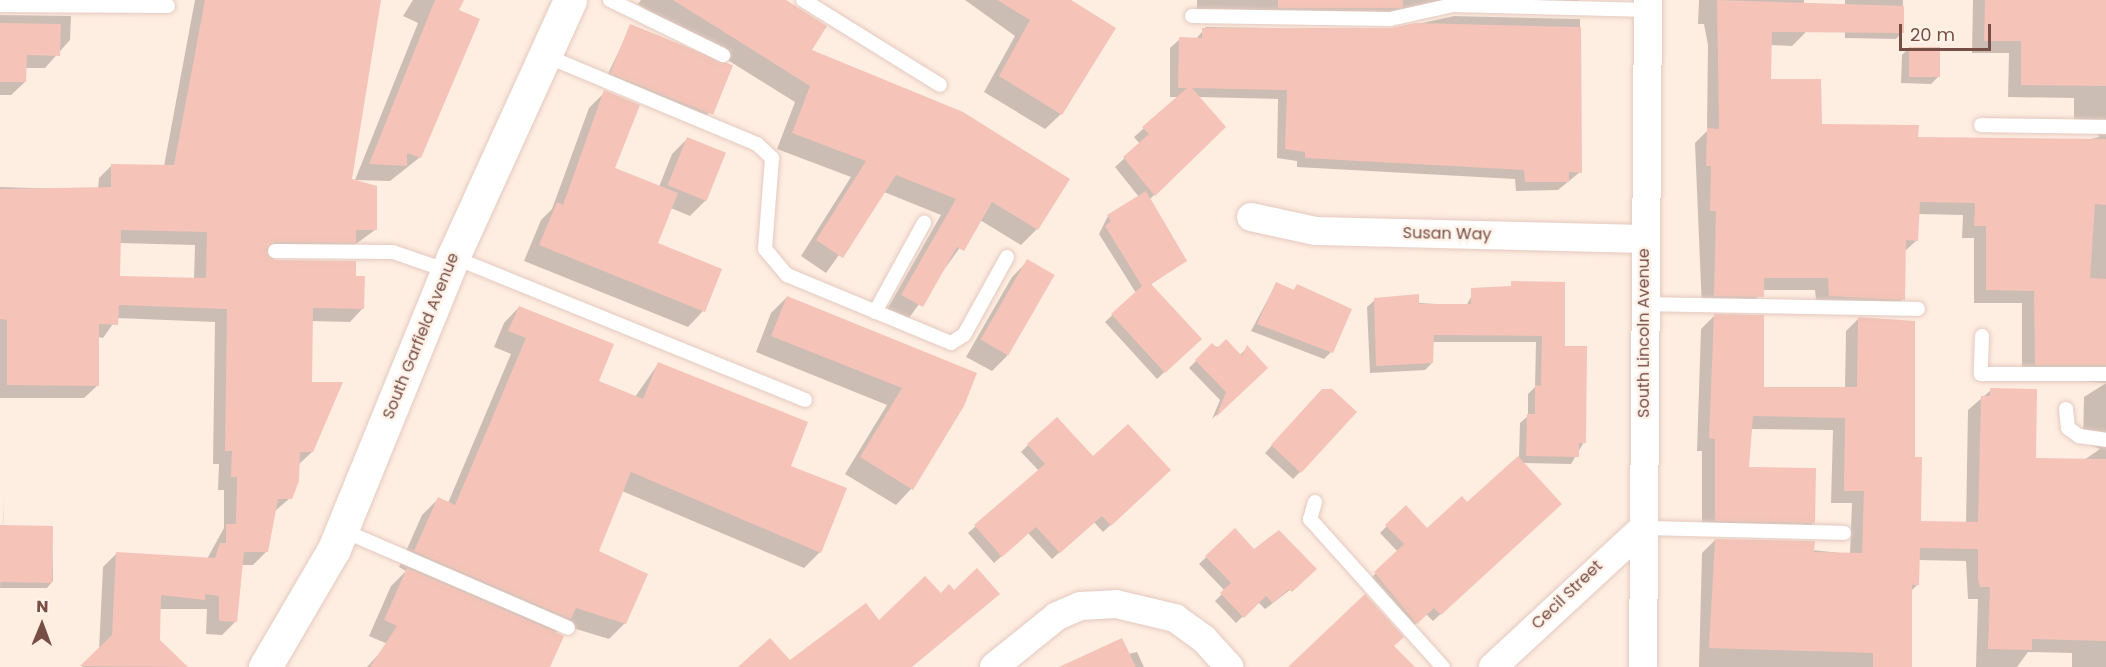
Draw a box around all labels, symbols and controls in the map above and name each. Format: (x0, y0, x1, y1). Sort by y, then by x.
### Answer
scale bar (1902, 12, 1994, 50)
text: 20 m (1910, 22, 1955, 47)
street label: Susan Way (1402, 224, 1492, 244)
street label: South Lincoln Avenue (1634, 248, 1654, 418)
street label: South Garfield Avenue (379, 250, 463, 422)
street label: Cecil Street (1528, 556, 1606, 634)
north arrow (12, 595, 72, 655)
text: N (36, 595, 49, 618)

